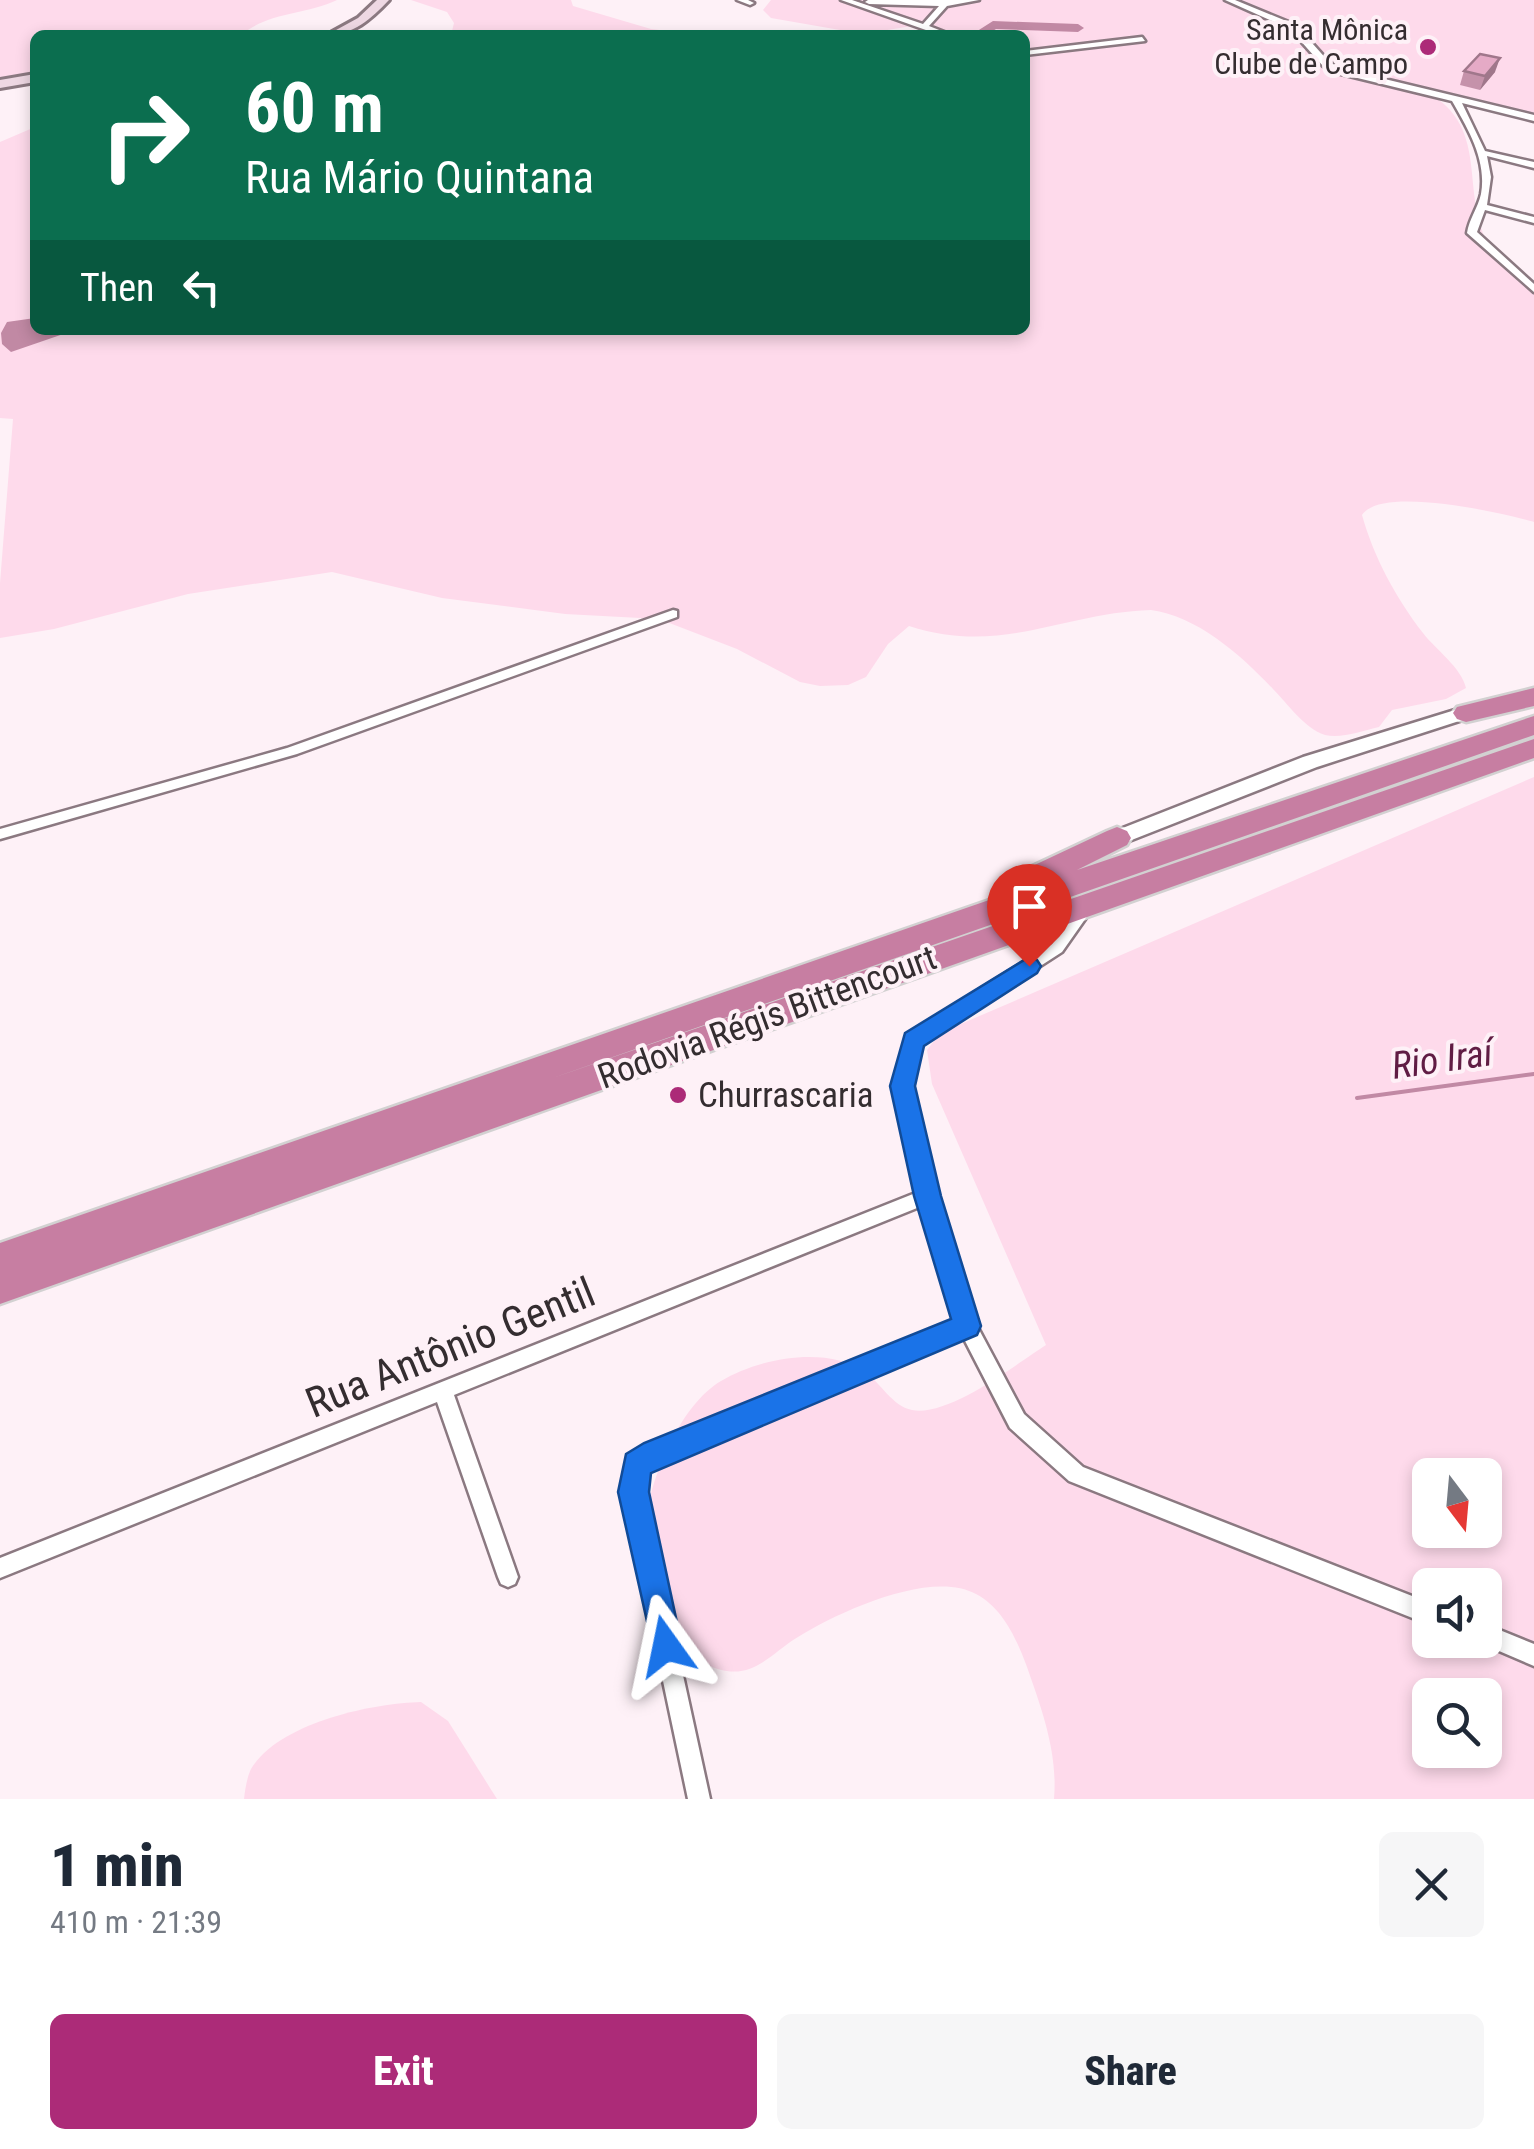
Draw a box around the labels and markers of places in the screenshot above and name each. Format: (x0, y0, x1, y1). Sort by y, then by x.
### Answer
place label: Santa Mônica Clube de Campo (1214, 12, 1408, 81)
marker: Santa Mônica Clube de Campo (1417, 36, 1439, 58)
pin (987, 864, 1072, 967)
place label: Churrascaria (698, 1075, 873, 1116)
marker: Churrascaria (667, 1084, 689, 1106)

